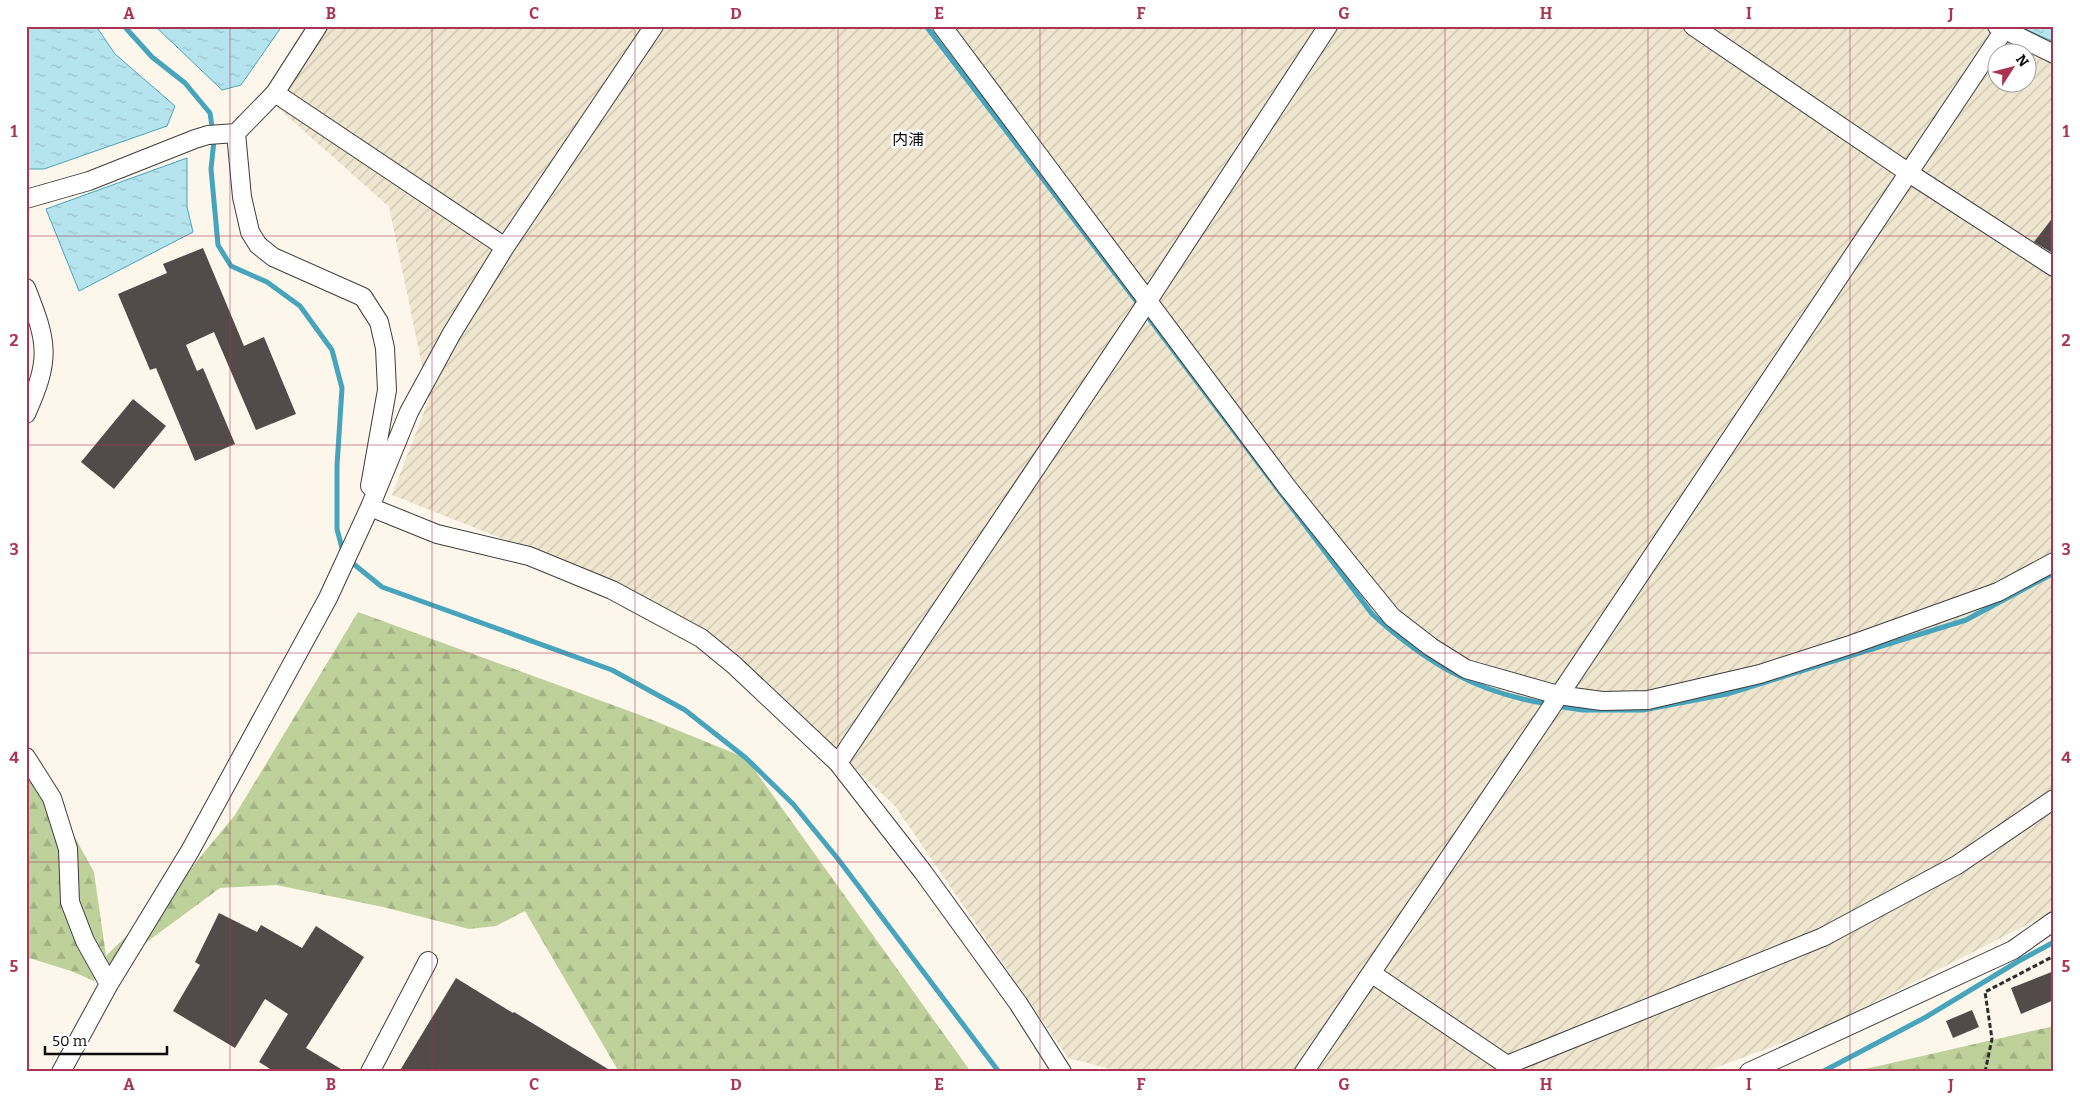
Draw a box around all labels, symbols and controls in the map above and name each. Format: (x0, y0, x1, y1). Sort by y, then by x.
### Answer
text: A (123, 4, 135, 23)
text: B (326, 4, 336, 23)
text: C (529, 4, 539, 23)
text: D (730, 4, 742, 23)
text: E (934, 4, 944, 23)
text: F (1137, 4, 1146, 23)
text: G (1338, 4, 1350, 23)
text: H (1540, 4, 1553, 23)
text: I (1746, 4, 1752, 23)
text: J (1947, 4, 1954, 23)
north arrow (1988, 42, 2038, 92)
text: N (2012, 51, 2032, 70)
text: 1 (11, 122, 18, 141)
text: 1 (2063, 122, 2070, 141)
district label: 内浦 (892, 130, 924, 149)
text: 2 (9, 331, 19, 350)
text: 2 (2061, 331, 2071, 350)
text: 3 (9, 540, 19, 559)
text: 3 (2061, 540, 2071, 559)
text: 4 (9, 748, 19, 767)
text: 4 (2061, 748, 2071, 767)
text: 5 (10, 957, 19, 976)
text: 5 (2062, 957, 2071, 976)
scale bar (45, 1023, 168, 1055)
text: 50 m (52, 1032, 88, 1050)
text: A (123, 1075, 135, 1094)
text: B (326, 1075, 336, 1094)
text: C (529, 1075, 539, 1094)
text: D (730, 1075, 742, 1094)
text: E (934, 1075, 944, 1094)
text: F (1137, 1075, 1146, 1094)
text: G (1338, 1075, 1350, 1094)
text: H (1540, 1075, 1553, 1094)
text: I (1746, 1075, 1752, 1094)
text: J (1947, 1075, 1954, 1094)

